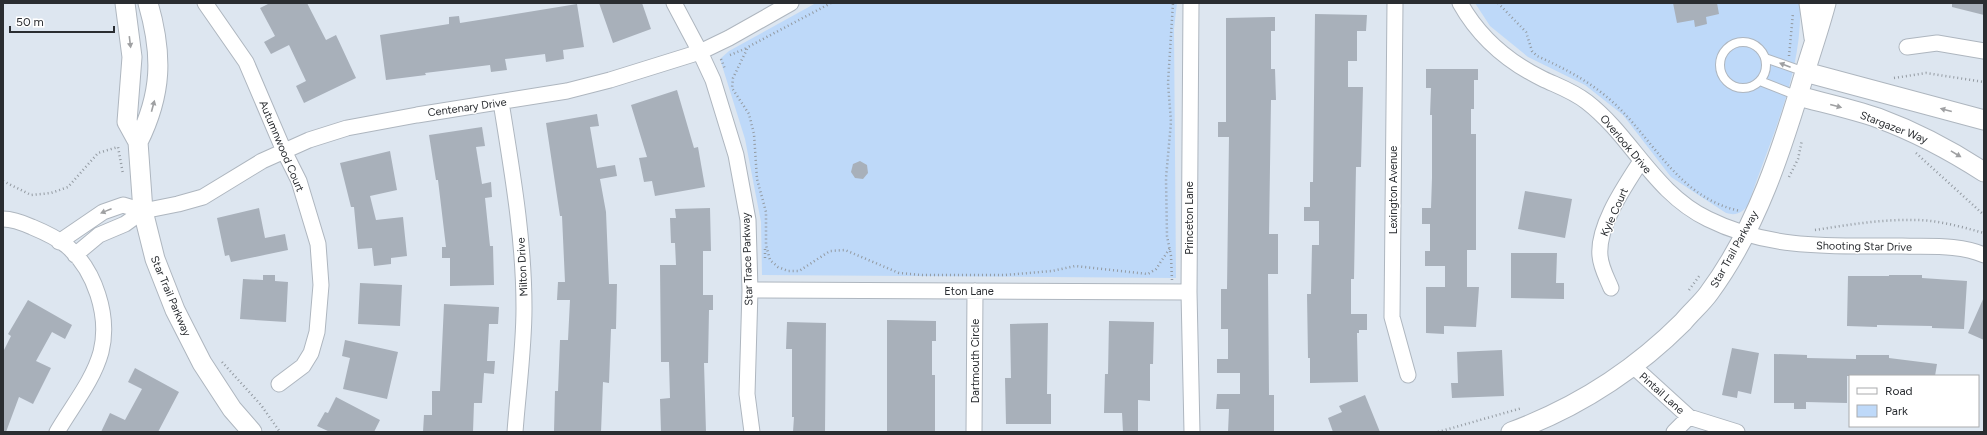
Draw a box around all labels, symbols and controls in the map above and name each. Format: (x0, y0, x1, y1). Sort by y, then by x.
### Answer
scale bar (10, 8, 114, 34)
text: 50 m (16, 15, 44, 29)
one-way arrow (127, 36, 133, 48)
one-way arrow (1779, 61, 1791, 67)
street label: Centenary Drive (427, 96, 507, 119)
street label: Autumnwood Court (256, 99, 307, 194)
one-way arrow (150, 100, 156, 112)
one-way arrow (1830, 103, 1842, 109)
one-way arrow (1940, 106, 1953, 112)
street label: Stargazer Way (1858, 109, 1930, 146)
street label: Overlook Drive (1597, 112, 1654, 176)
street label: Lexington Avenue (1387, 146, 1400, 234)
one-way arrow (1950, 151, 1962, 158)
street label: Princeton Lane (1183, 181, 1196, 255)
street label: Kyle Court (1598, 186, 1631, 239)
street label: Star Trail Parkway (1708, 208, 1761, 290)
one-way arrow (99, 209, 111, 215)
street label: Star Trace Parkway (739, 212, 756, 306)
street label: Milton Drive (514, 237, 531, 297)
street label: Shooting Star Drive (1816, 239, 1912, 254)
street label: Star Trail Parkway (148, 254, 193, 339)
street label: Eton Lane (944, 285, 994, 298)
street label: Dartmouth Circle (969, 319, 982, 403)
street label: Pintail Lane (1637, 370, 1687, 417)
legend (1849, 375, 1979, 427)
text: Road (1885, 384, 1913, 398)
text: Park (1885, 404, 1908, 418)

